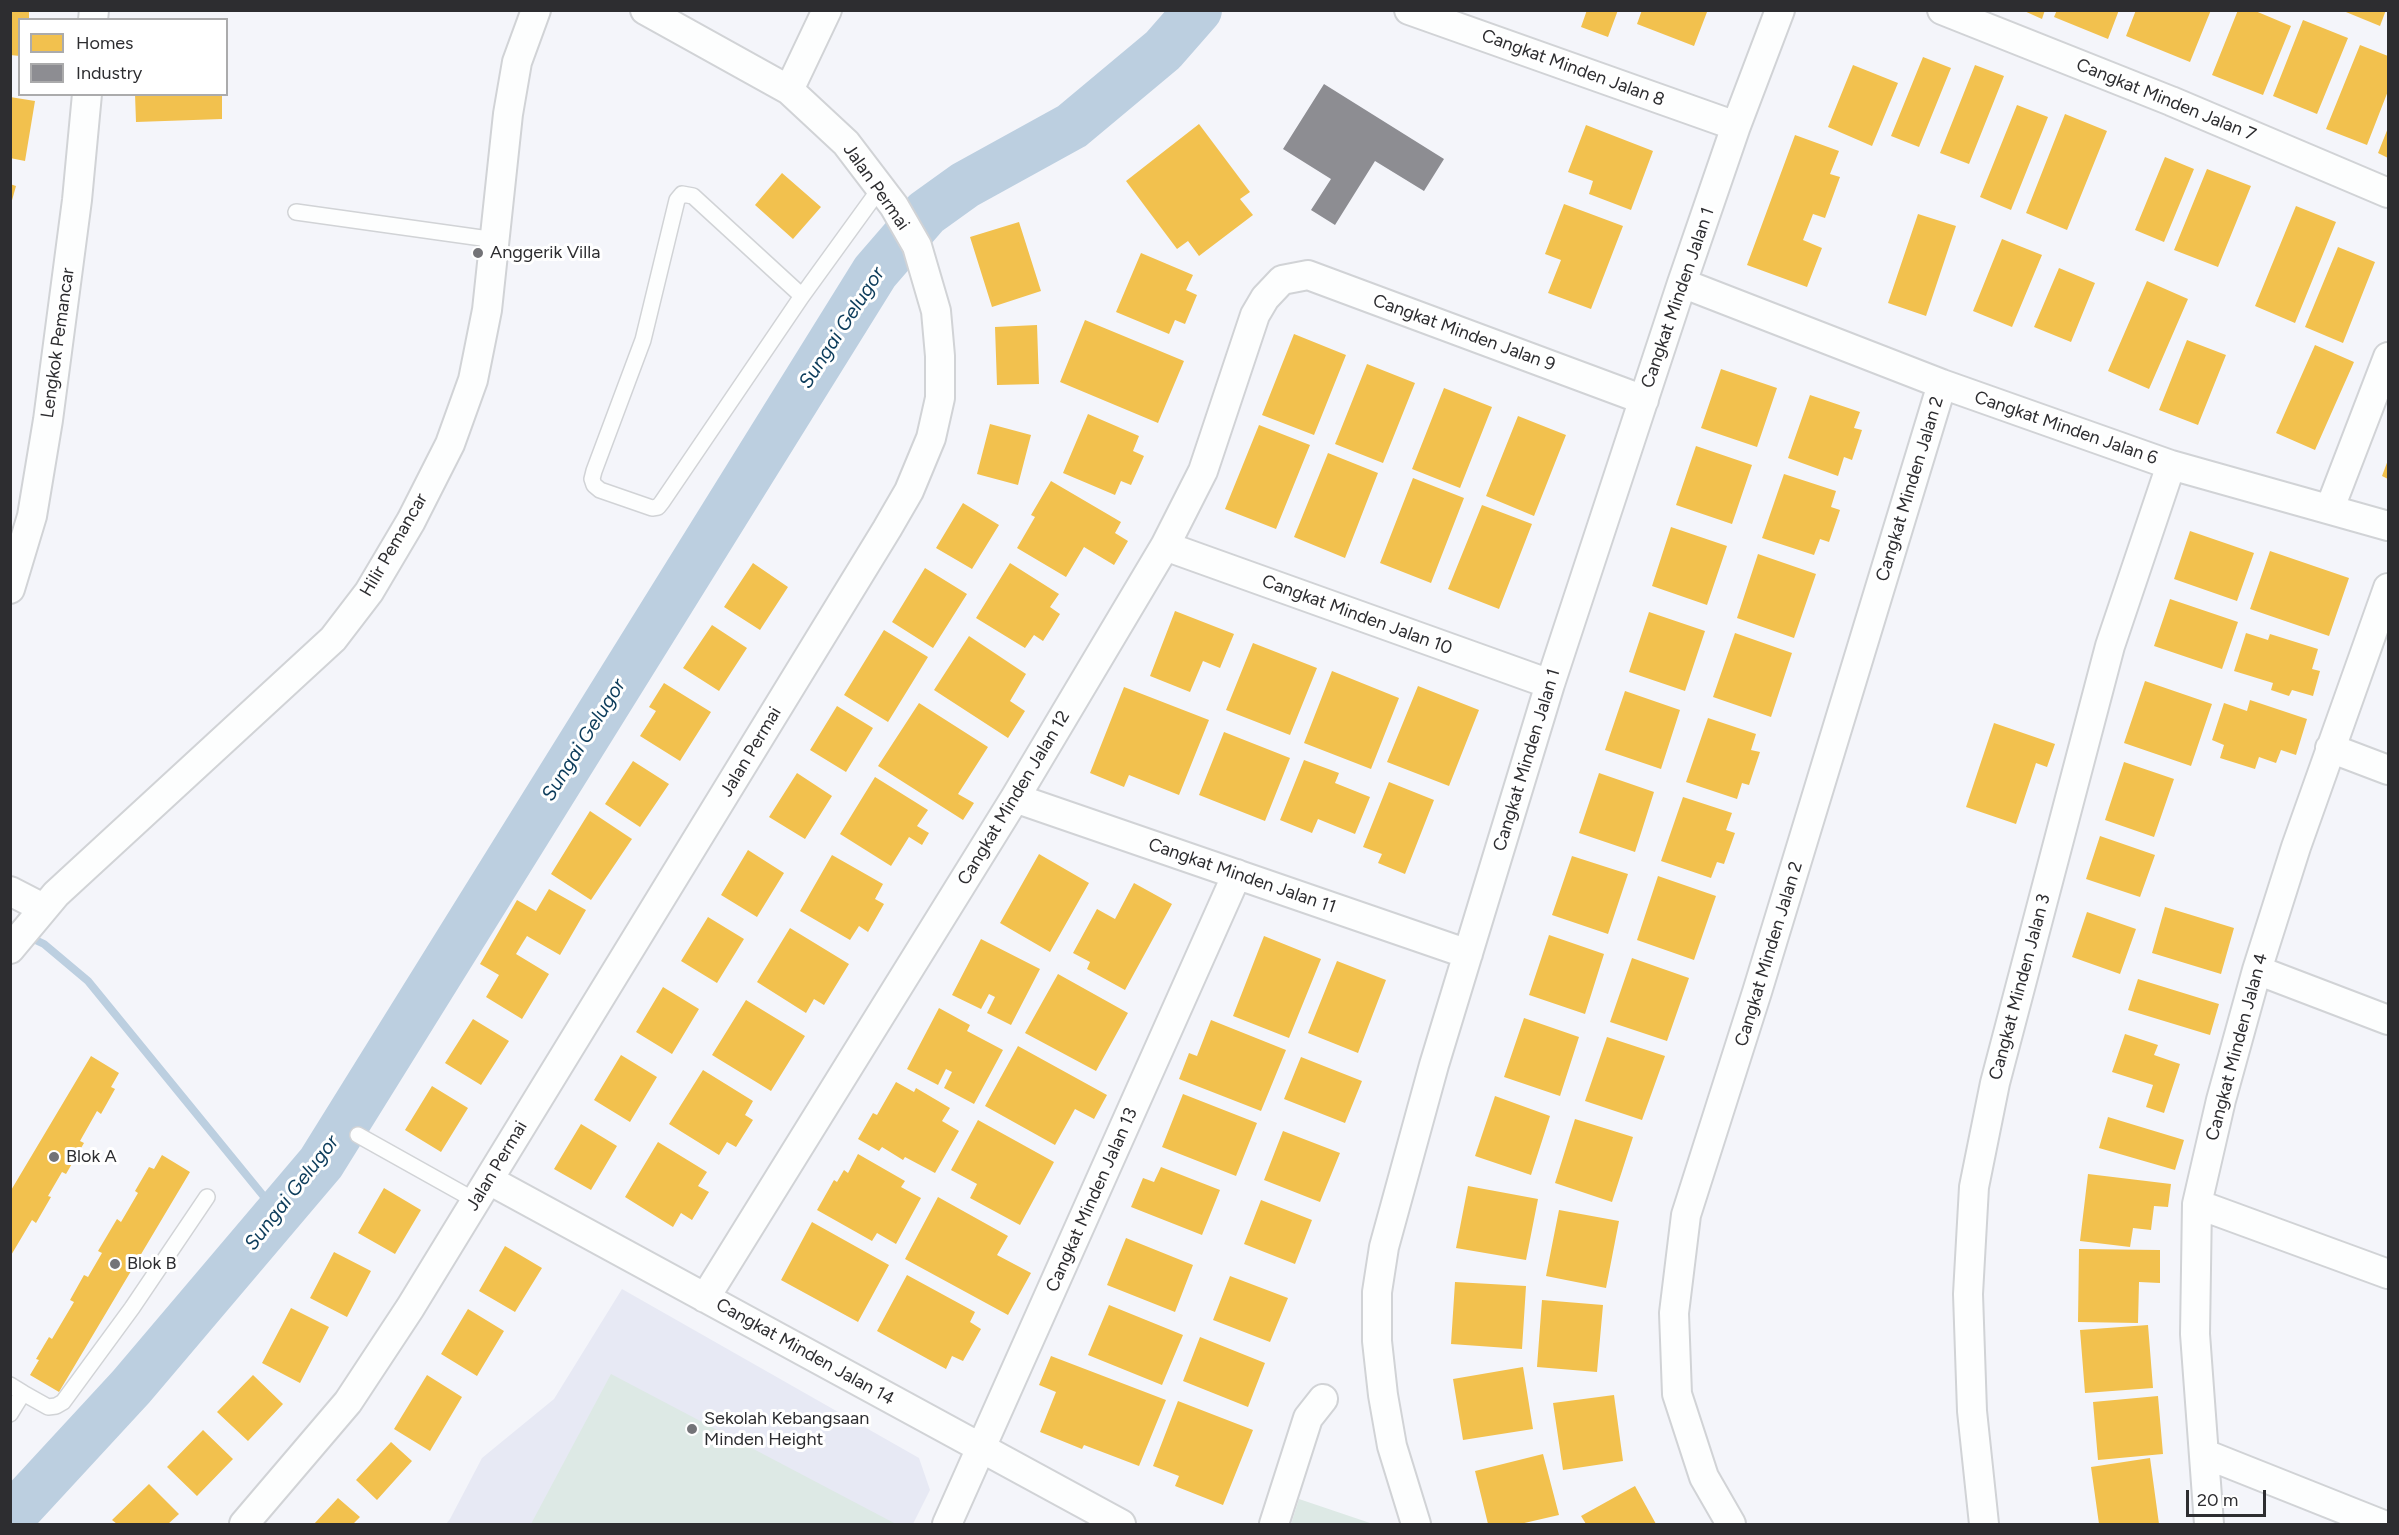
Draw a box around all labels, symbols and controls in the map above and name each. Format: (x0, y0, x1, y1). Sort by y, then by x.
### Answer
legend (18, 18, 228, 96)
street label: Cangkat Minden Jalan 8 (1479, 25, 1667, 111)
text: Homes (76, 32, 134, 54)
street label: Cangkat Minden Jalan 7 (2073, 54, 2259, 146)
text: Industry (76, 62, 142, 84)
street label: Jalan Permai (838, 139, 914, 235)
street label: Cangkat Minden Jalan 1 (1637, 205, 1719, 391)
place label: Anggerik Villa (490, 242, 600, 264)
marker: Anggerik Villa (471, 246, 485, 260)
water label: Sungai Gelugor (794, 263, 890, 393)
street label: Lengkok Pemancar (37, 266, 79, 420)
street label: Cangkat Minden Jalan 9 (1370, 290, 1558, 376)
street label: Cangkat Minden Jalan 6 (1972, 386, 2160, 470)
street label: Cangkat Minden Jalan 2 (1872, 394, 1948, 584)
street label: Hilir Pemancar (356, 489, 432, 601)
street label: Cangkat Minden Jalan 10 (1259, 570, 1455, 660)
street label: Cangkat Minden Jalan 1 (1489, 666, 1565, 854)
water label: Sungai Gelugor (537, 674, 631, 806)
street label: Jalan Permai (716, 703, 786, 801)
street label: Cangkat Minden Jalan 12 (953, 707, 1075, 889)
street label: Cangkat Minden Jalan 11 (1145, 834, 1339, 918)
street label: Cangkat Minden Jalan 2 (1731, 859, 1807, 1049)
street label: Cangkat Minden Jalan 3 (1985, 892, 2055, 1082)
street label: Cangkat Minden Jalan 4 (2202, 951, 2272, 1143)
street label: Cangkat Minden Jalan 13 (1042, 1105, 1142, 1295)
street label: Jalan Permai (462, 1117, 532, 1215)
water label: Sungai Gelugor (240, 1131, 344, 1255)
place label: Blok A (66, 1146, 117, 1168)
marker: Blok A (47, 1150, 61, 1164)
place label: Blok B (127, 1253, 177, 1275)
marker: Blok B (108, 1257, 122, 1271)
street label: Cangkat Minden Jalan 14 (712, 1294, 898, 1410)
place label: Sekolah Kebangsaan Minden Height (704, 1408, 869, 1450)
marker: Sekolah Kebangsaan Minden Height (685, 1422, 699, 1436)
scale bar (2189, 1478, 2268, 1516)
text: 20 m (2197, 1489, 2238, 1511)

